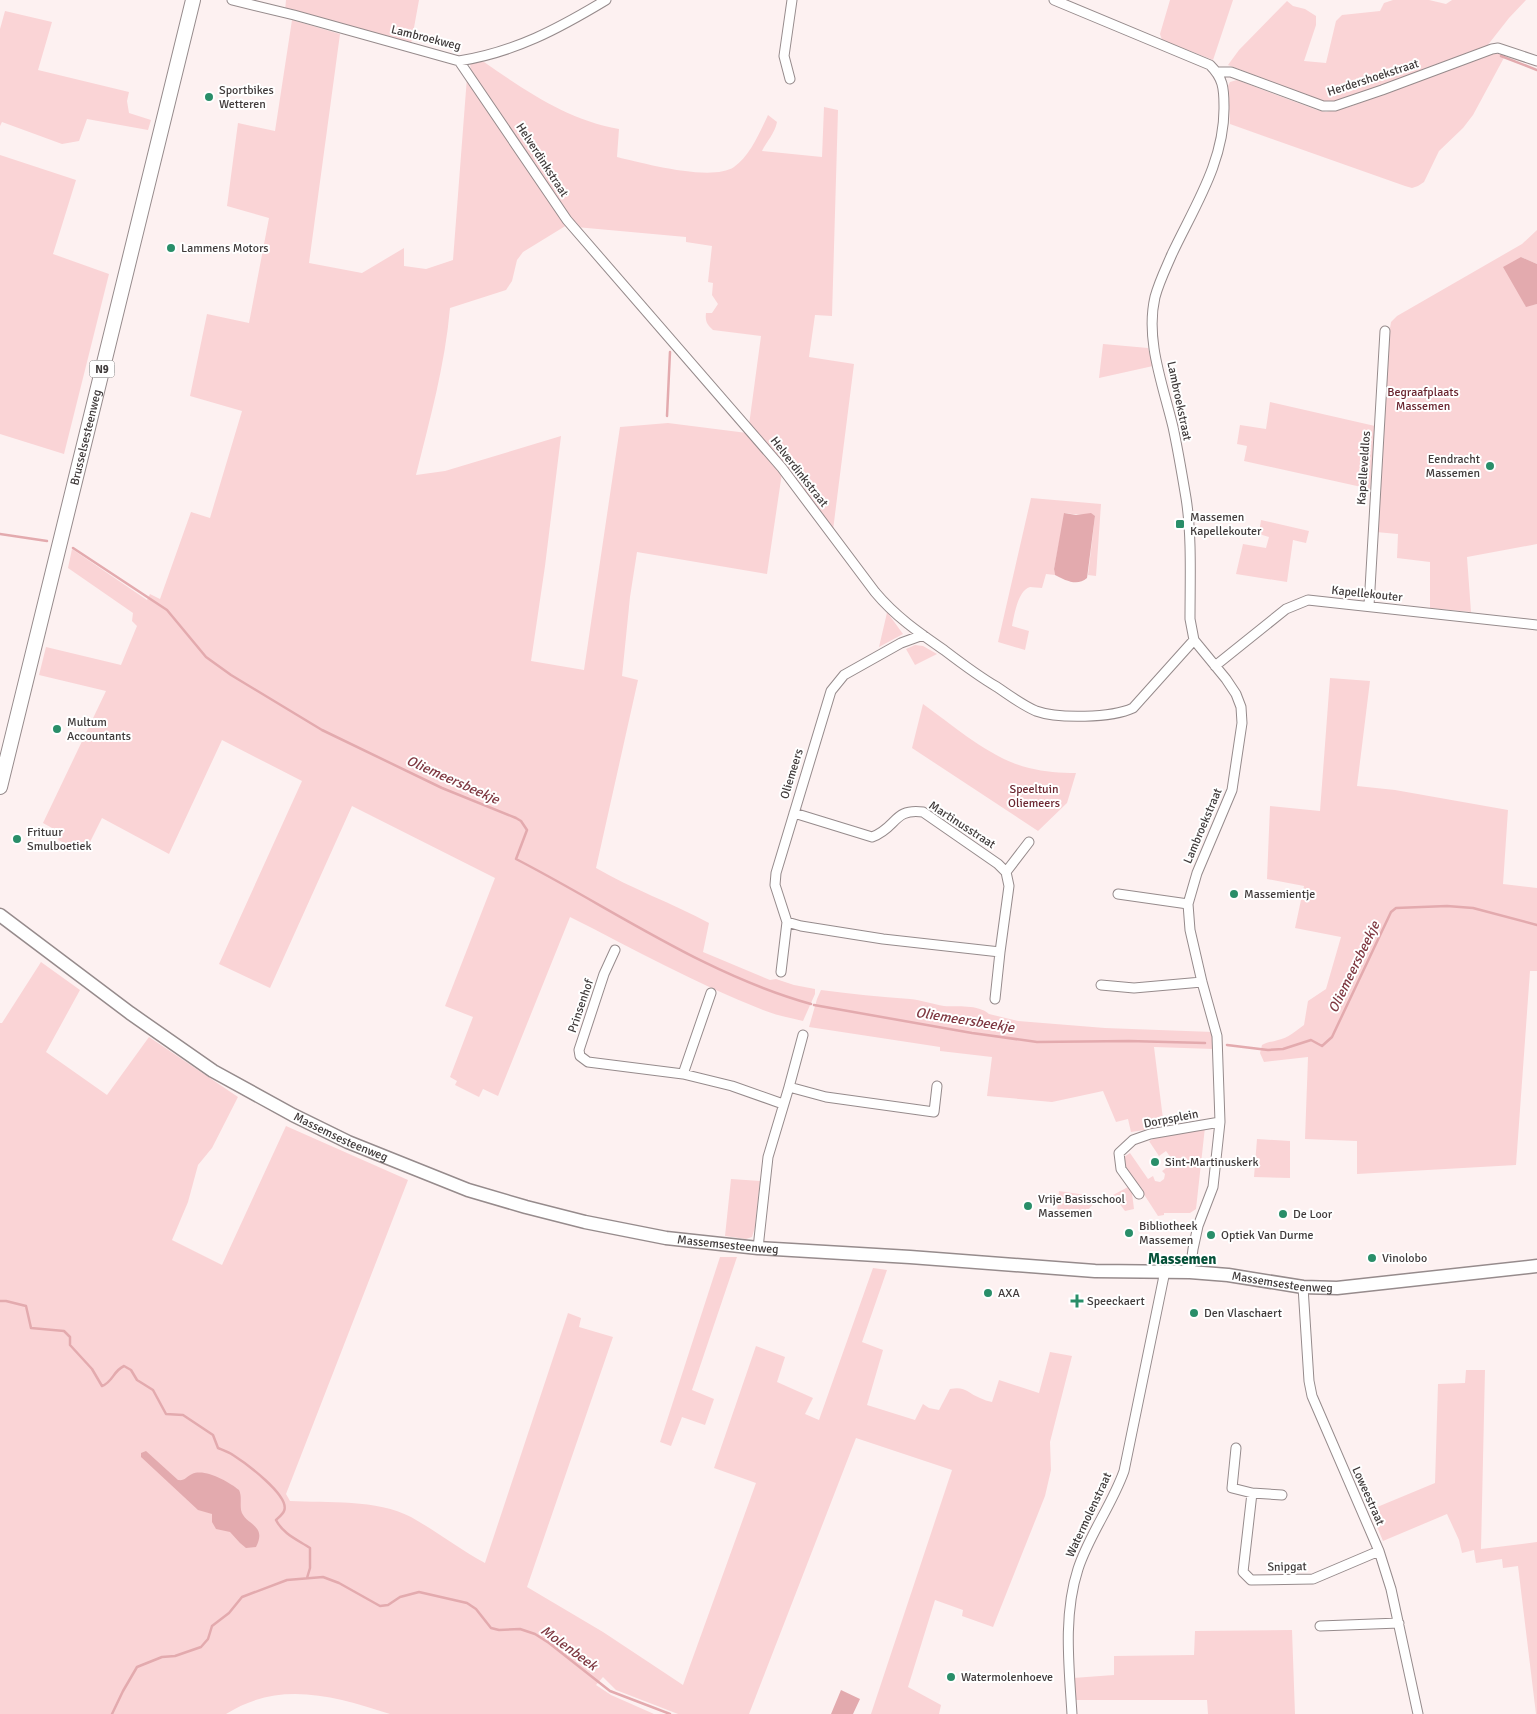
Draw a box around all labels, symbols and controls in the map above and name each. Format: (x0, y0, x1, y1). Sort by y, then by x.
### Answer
street label: Lambroekweg (390, 22, 462, 54)
street label: Herdershoekstraat (1325, 56, 1421, 100)
place label: Sportbikes Wetteren (219, 83, 274, 112)
marker: Sportbikes Wetteren (203, 91, 215, 103)
street label: Helverdinkstraat (512, 120, 572, 200)
place label: Lammens Motors (181, 241, 269, 256)
marker: Lammens Motors (165, 242, 177, 254)
road number: N9 (90, 360, 114, 378)
street label: Lambroekstraat (1163, 360, 1195, 442)
park label: Begraafplaats Massemen (1387, 385, 1459, 414)
street label: Brusselsesteenweg (67, 388, 105, 487)
street label: Kapelleveldlos (1354, 430, 1374, 506)
street label: Helverdinkstraat (767, 434, 831, 510)
place label: Eendracht Massemen (1426, 452, 1480, 481)
marker: Eendracht Massemen (1484, 460, 1496, 472)
place label: Massemen Kapellekouter (1190, 510, 1262, 539)
marker: Massemen Kapellekouter (1174, 518, 1186, 530)
street label: Kapellekouter (1331, 583, 1404, 605)
place label: Multum Accountants (67, 715, 131, 744)
marker: Multum Accountants (51, 723, 63, 735)
street label: Oliemeers (777, 747, 807, 801)
water label: Oliemeersbeekje (404, 752, 503, 808)
park label: Speeltuin Oliemeers (1008, 782, 1060, 811)
street label: Lambroekstraat (1180, 786, 1226, 866)
street label: Martinusstraat (926, 798, 998, 852)
place label: Frituur Smulboetiek (27, 825, 91, 854)
marker: Frituur Smulboetiek (11, 833, 23, 845)
place label: Massemientje (1244, 887, 1315, 902)
marker: Massemientje (1228, 888, 1240, 900)
water label: Oliemeersbeekje (1324, 918, 1384, 1016)
street label: Prinsenhof (565, 976, 597, 1035)
water label: Oliemeersbeekje (914, 1004, 1017, 1036)
street label: Dorpsplein (1142, 1106, 1200, 1132)
street label: Massemsesteenweg (291, 1109, 390, 1165)
place label: Sint-Martinuskerk (1165, 1155, 1258, 1170)
marker: Sint-Martinuskerk (1149, 1156, 1161, 1168)
place label: Vrije Basisschool Massemen (1038, 1192, 1126, 1221)
marker: Vrije Basisschool Massemen (1022, 1200, 1034, 1212)
place label: De Loor (1293, 1207, 1333, 1222)
marker: De Loor (1277, 1208, 1289, 1220)
place label: Bibliotheek Massemen (1139, 1219, 1197, 1248)
marker: Bibliotheek Massemen (1123, 1227, 1135, 1239)
place label: Optiek Van Durme (1221, 1228, 1313, 1243)
marker: Optiek Van Durme (1205, 1229, 1217, 1241)
street label: Massemsesteenweg (676, 1232, 779, 1257)
district label: Massemen (1148, 1250, 1216, 1268)
place label: Vinolobo (1382, 1251, 1427, 1266)
marker: Vinolobo (1366, 1252, 1378, 1264)
street label: Massemsesteenweg (1231, 1268, 1333, 1295)
place label: AXA (998, 1286, 1020, 1301)
marker: AXA (982, 1287, 994, 1299)
place label: Speeckaert (1087, 1294, 1145, 1309)
marker: Speeckaert (1071, 1295, 1083, 1307)
place label: Den Vlaschaert (1204, 1306, 1282, 1321)
marker: Den Vlaschaert (1188, 1307, 1200, 1319)
street label: Loweestraat (1348, 1464, 1388, 1528)
street label: Watermolenstraat (1063, 1470, 1115, 1560)
street label: Snipgat (1267, 1559, 1307, 1575)
water label: Molenbeek (537, 1622, 602, 1675)
place label: Watermolenhoeve (961, 1670, 1053, 1685)
marker: Watermolenhoeve (945, 1671, 957, 1683)

